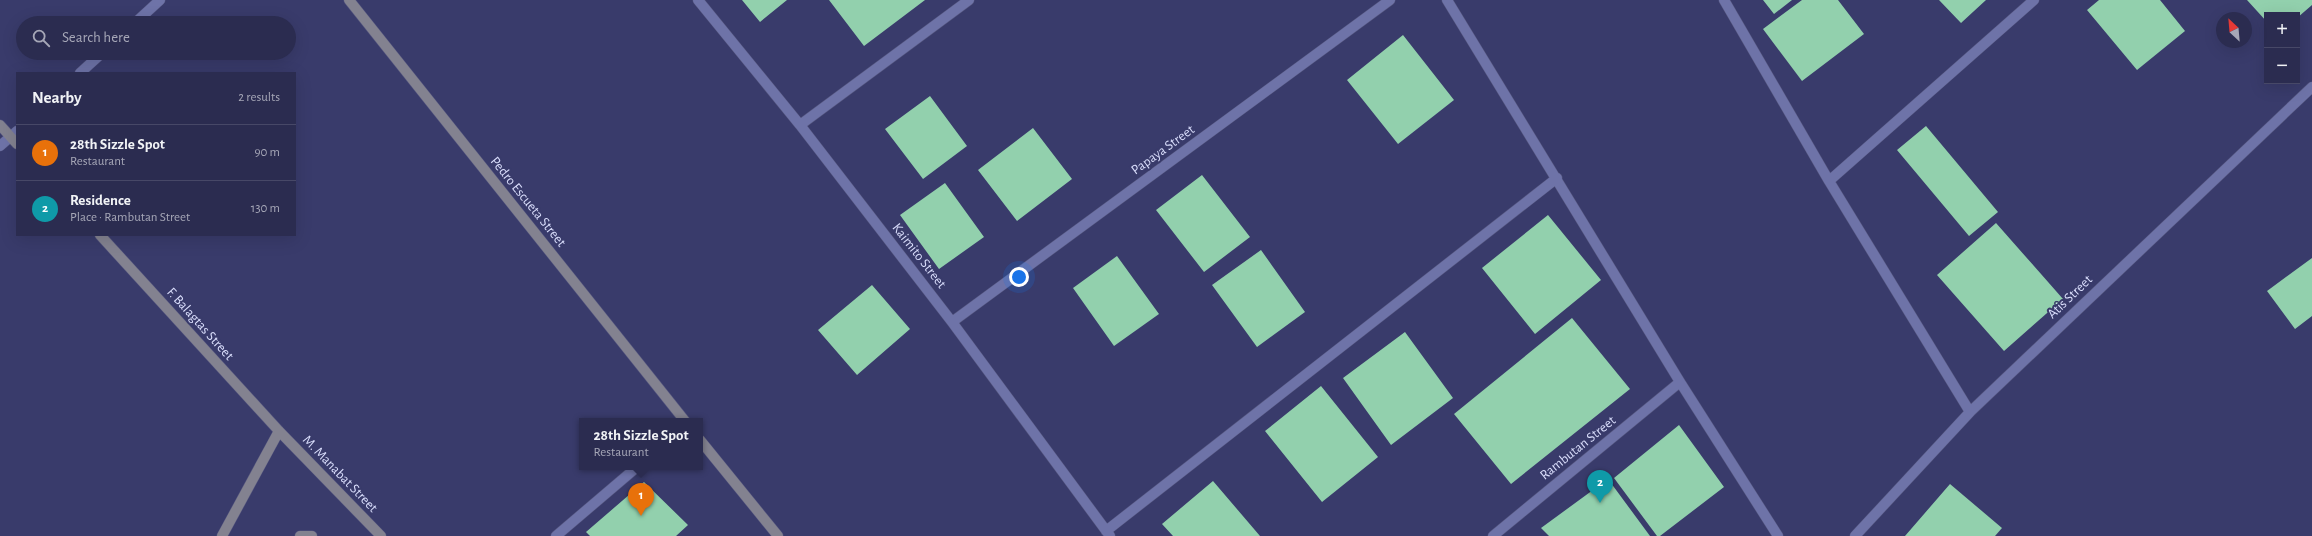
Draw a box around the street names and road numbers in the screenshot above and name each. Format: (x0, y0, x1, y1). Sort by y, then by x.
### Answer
street label: Papaya Street (1129, 122, 1198, 177)
street label: Pedro Escueta Street (488, 154, 569, 250)
street label: Kaimito Street (889, 221, 949, 292)
street label: Atis Street (2045, 272, 2095, 322)
street label: F. Balagtas Street (164, 285, 236, 363)
street label: Rambutan Street (1538, 413, 1619, 483)
street label: M. Manabat Street (300, 433, 380, 516)

